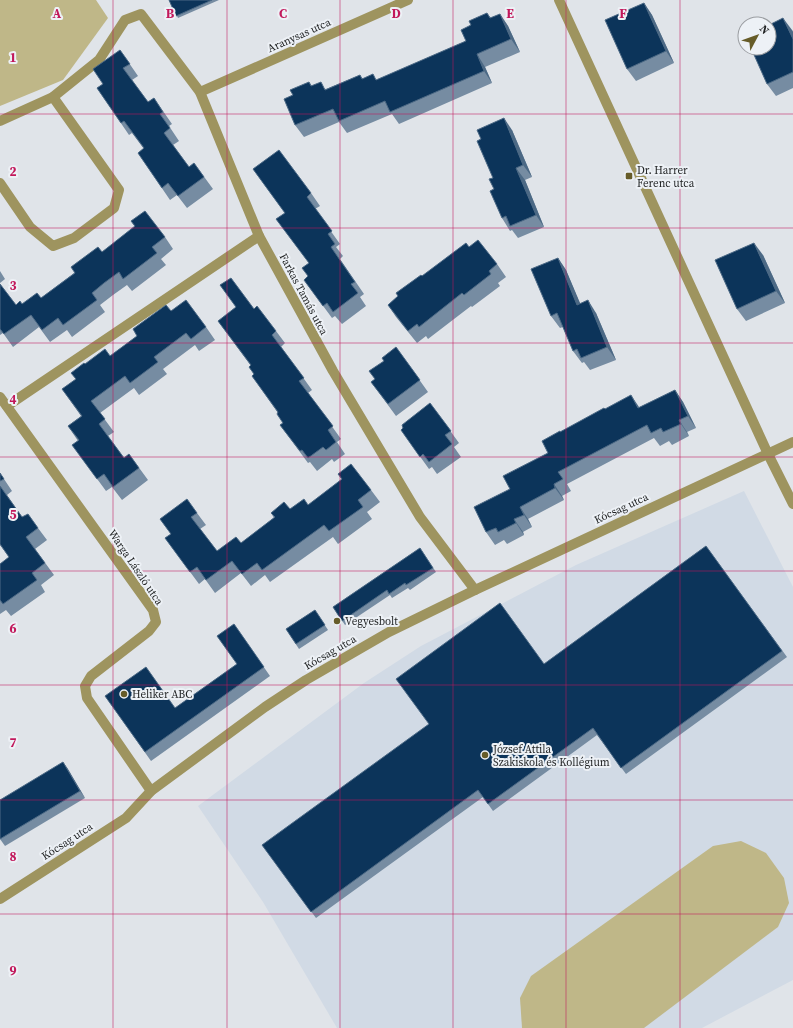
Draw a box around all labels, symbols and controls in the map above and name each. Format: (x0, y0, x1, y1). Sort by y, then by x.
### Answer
text: A (53, 5, 62, 22)
text: B (166, 5, 175, 22)
text: C (279, 5, 287, 22)
text: D (391, 5, 401, 22)
text: E (506, 5, 514, 22)
text: F (619, 5, 627, 22)
street label: Aranysas utca (265, 15, 334, 56)
north arrow (737, 16, 777, 56)
text: N (756, 22, 772, 38)
text: 1 (9, 49, 17, 66)
text: 2 (9, 163, 17, 180)
place label: Dr. Harrer Ferenc utca (637, 163, 695, 191)
marker: Dr. Harrer Ferenc utca (624, 171, 634, 181)
street label: Farkas Tamás utca (276, 251, 332, 338)
text: 3 (9, 277, 17, 294)
text: 4 (9, 391, 17, 408)
street label: Kócsag utca (592, 489, 651, 528)
text: 5 (9, 506, 17, 523)
street label: Warga László utca (105, 526, 167, 608)
place label: Vegyesbolt (345, 614, 398, 629)
marker: Vegyesbolt (332, 616, 342, 626)
text: 6 (9, 620, 17, 637)
street label: Kócsag utca (301, 631, 359, 673)
place label: Heliker ABC (132, 687, 192, 702)
marker: Heliker ABC (119, 689, 129, 699)
text: 7 (9, 734, 17, 751)
place label: József Attila Szakiskola és Kollégium (492, 742, 610, 770)
marker: József Attila Szakiskola és Kollégium (480, 750, 490, 760)
street label: Kócsag utca (39, 819, 96, 864)
text: 8 (9, 848, 17, 865)
text: 9 (9, 962, 17, 979)

